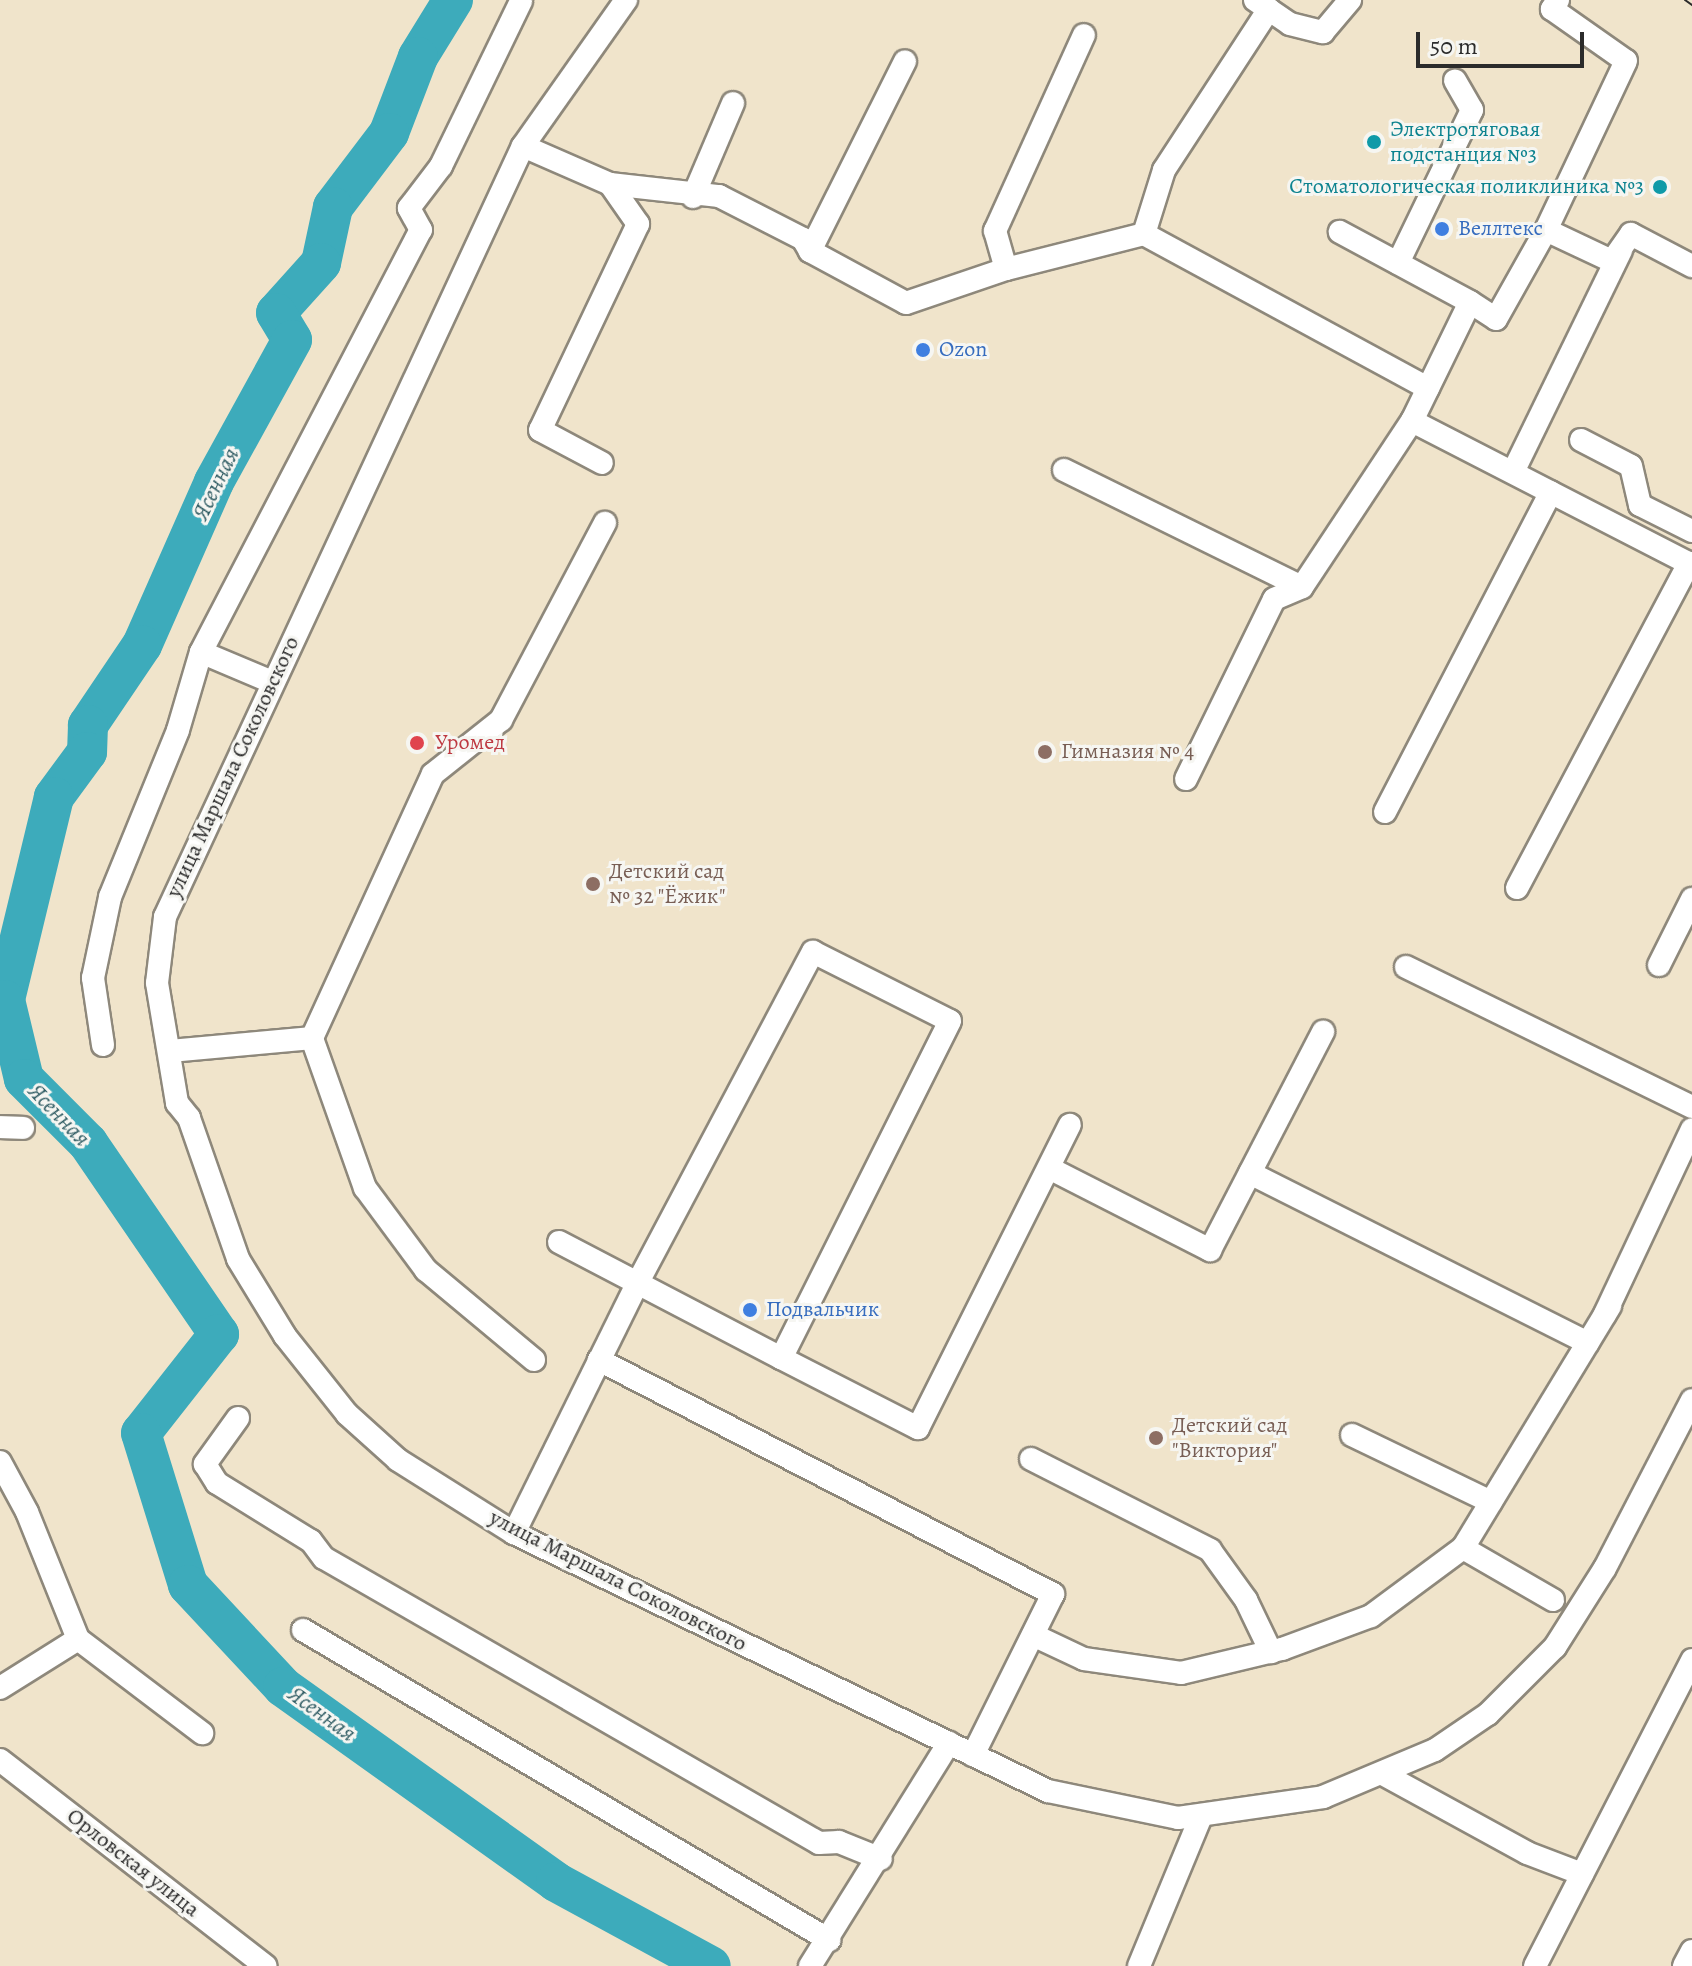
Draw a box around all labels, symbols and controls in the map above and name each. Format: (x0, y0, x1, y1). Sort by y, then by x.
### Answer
scale bar (1420, 16, 1588, 66)
text: 50 m (1430, 30, 1478, 62)
place label: Электротяговая подстанция №3 (1390, 116, 1540, 168)
marker: Электротяговая подстанция №3 (1365, 133, 1383, 151)
place label: Стоматологическая поликлиника №3 (1289, 174, 1644, 200)
marker: Стоматологическая поликлиника №3 (1651, 178, 1669, 196)
place label: Веллтекс (1458, 216, 1543, 242)
marker: Веллтекс (1433, 220, 1451, 238)
place label: Ozon (939, 337, 987, 363)
marker: Ozon (914, 341, 932, 359)
water label: Ясенная (186, 443, 246, 525)
street label: улица Маршала Соколовского (161, 632, 305, 902)
place label: Уромед (435, 730, 505, 756)
marker: Уромед (406, 732, 428, 754)
place label: Гимназия № 4 (1061, 739, 1194, 765)
marker: Гимназия № 4 (1036, 743, 1054, 761)
place label: Детский сад № 32 "Ёжик" (609, 858, 726, 910)
marker: Детский сад № 32 "Ёжик" (584, 875, 602, 893)
water label: Ясенная (22, 1077, 96, 1153)
place label: Подвальчик (766, 1297, 879, 1323)
marker: Подвальчик (741, 1301, 759, 1319)
place label: Детский сад "Виктория" (1172, 1412, 1287, 1464)
marker: Детский сад "Виктория" (1147, 1429, 1165, 1447)
street label: улица Маршала Соколовского (485, 1504, 751, 1658)
water label: Ясенная (282, 1680, 362, 1748)
street label: Орловская улица (61, 1803, 205, 1923)

